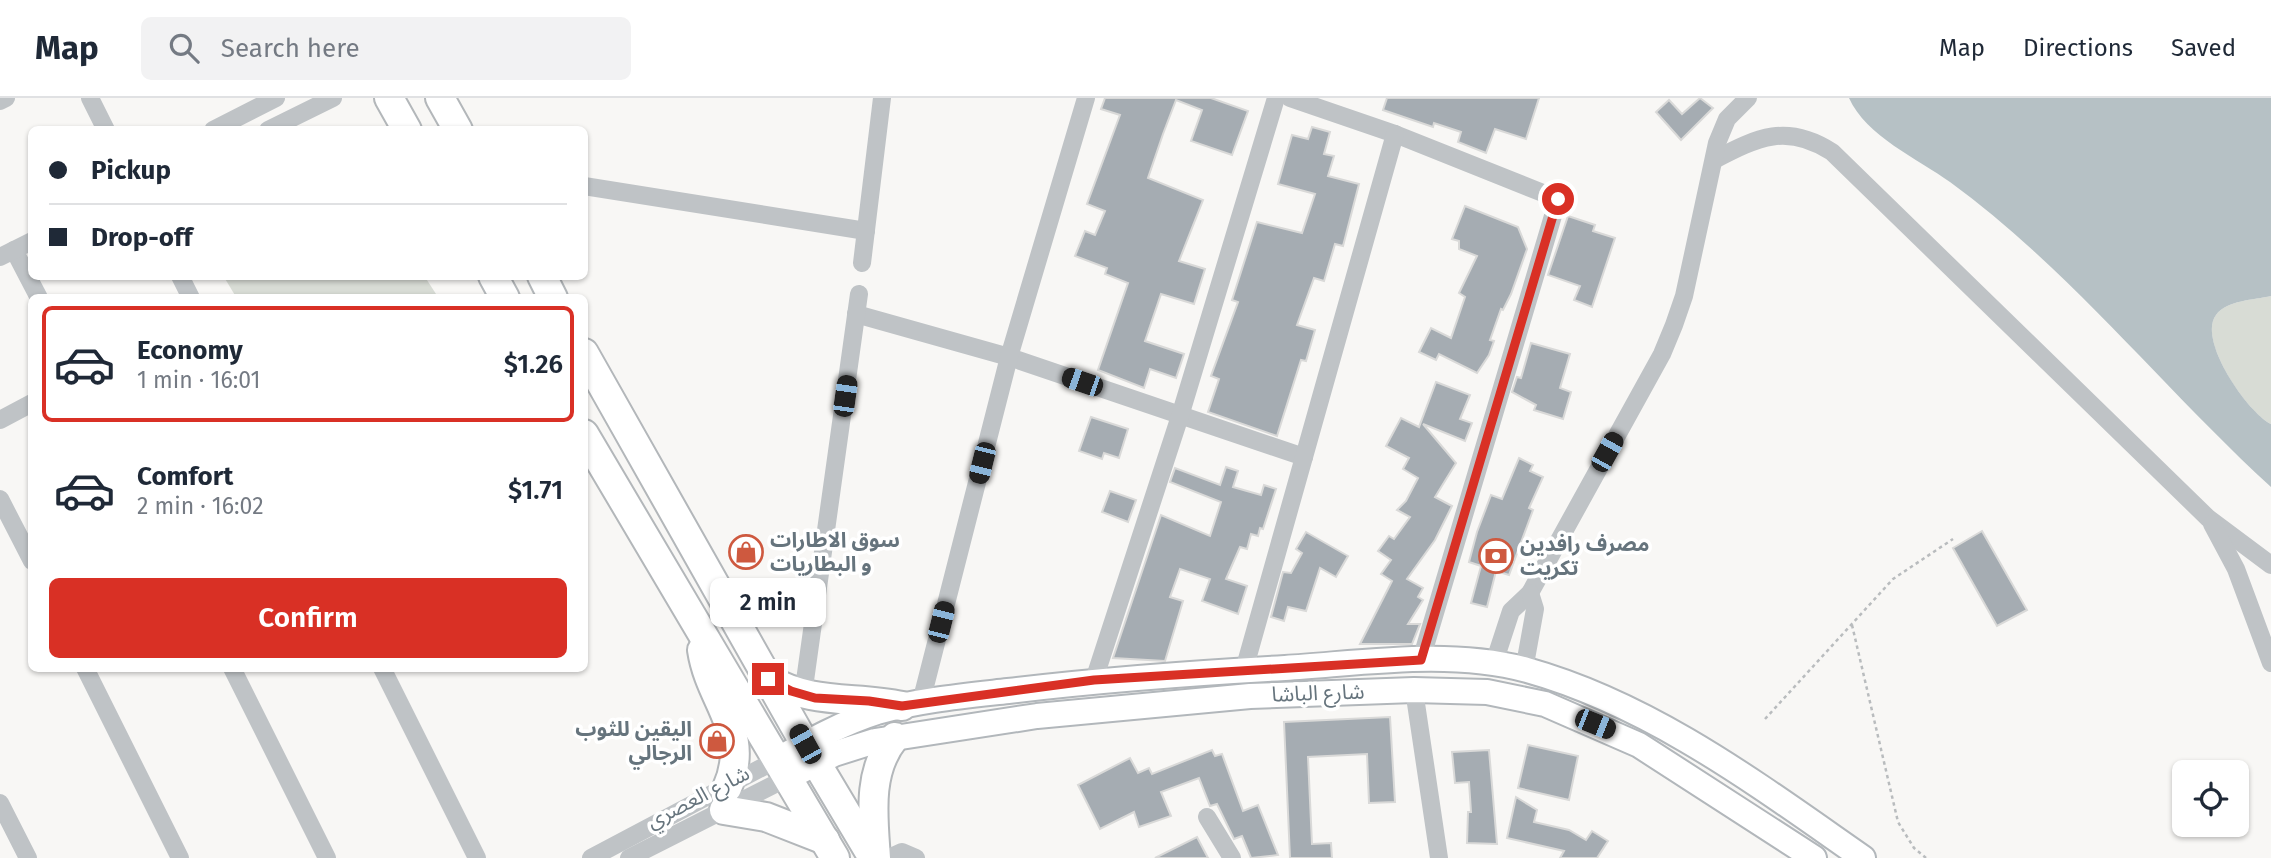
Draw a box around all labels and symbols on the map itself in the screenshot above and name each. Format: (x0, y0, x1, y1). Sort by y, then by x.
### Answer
route start (1542, 183, 1574, 215)
car (1059, 365, 1106, 399)
car (832, 374, 859, 418)
car (1588, 429, 1627, 475)
car (967, 440, 998, 486)
place label: سوق الاطارات و البطاريات (770, 527, 900, 577)
place label: مصرف رافدين تكريت (1520, 531, 1649, 581)
shop icon: سوق الاطارات و البطاريات (727, 533, 765, 571)
bank icon: مصرف رافدين تكريت (1477, 537, 1515, 575)
callout: 2 min (710, 578, 826, 626)
car (926, 599, 957, 645)
route end (752, 663, 784, 695)
street label: شارع الباشا (1271, 678, 1365, 710)
car (1572, 706, 1619, 742)
place label: اليقين للثوب الرجالي (575, 716, 692, 770)
car (786, 721, 825, 767)
shop icon: اليقين للثوب الرجالي (698, 722, 736, 760)
street label: شارع العصري (642, 760, 755, 837)

